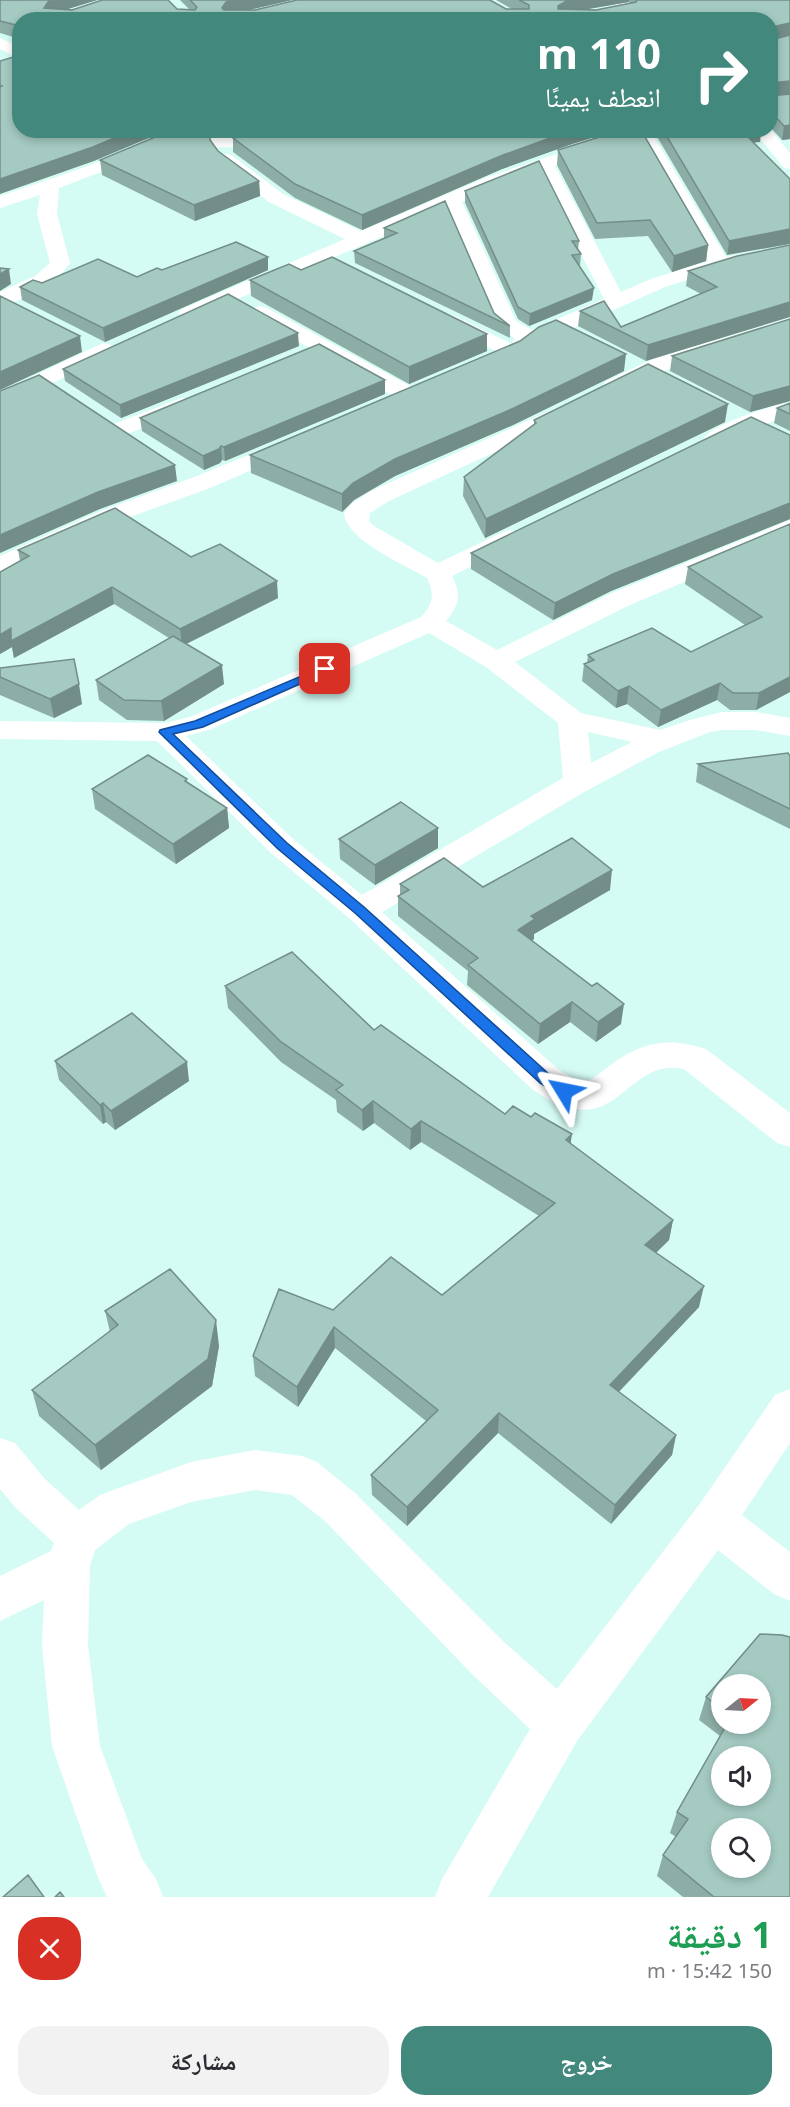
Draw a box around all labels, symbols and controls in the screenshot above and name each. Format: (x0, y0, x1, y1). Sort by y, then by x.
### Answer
text: 110 m (537, 24, 661, 81)
icon: right (682, 36, 760, 114)
text: انعطف يمينًا (545, 78, 661, 115)
pin (299, 643, 350, 694)
icon: arrive (308, 652, 341, 685)
position arrow (532, 1059, 596, 1123)
north arrow (711, 1674, 771, 1734)
map controls (711, 1674, 771, 1878)
button: sound (711, 1746, 771, 1806)
button: search (711, 1818, 771, 1878)
text: 1 دقيقة (666, 1910, 772, 1959)
button: close (18, 1917, 81, 1980)
text: 150 m · 15:42 (647, 1957, 772, 1984)
button: مشاركة (18, 2026, 389, 2095)
button: خروج (401, 2026, 772, 2095)

